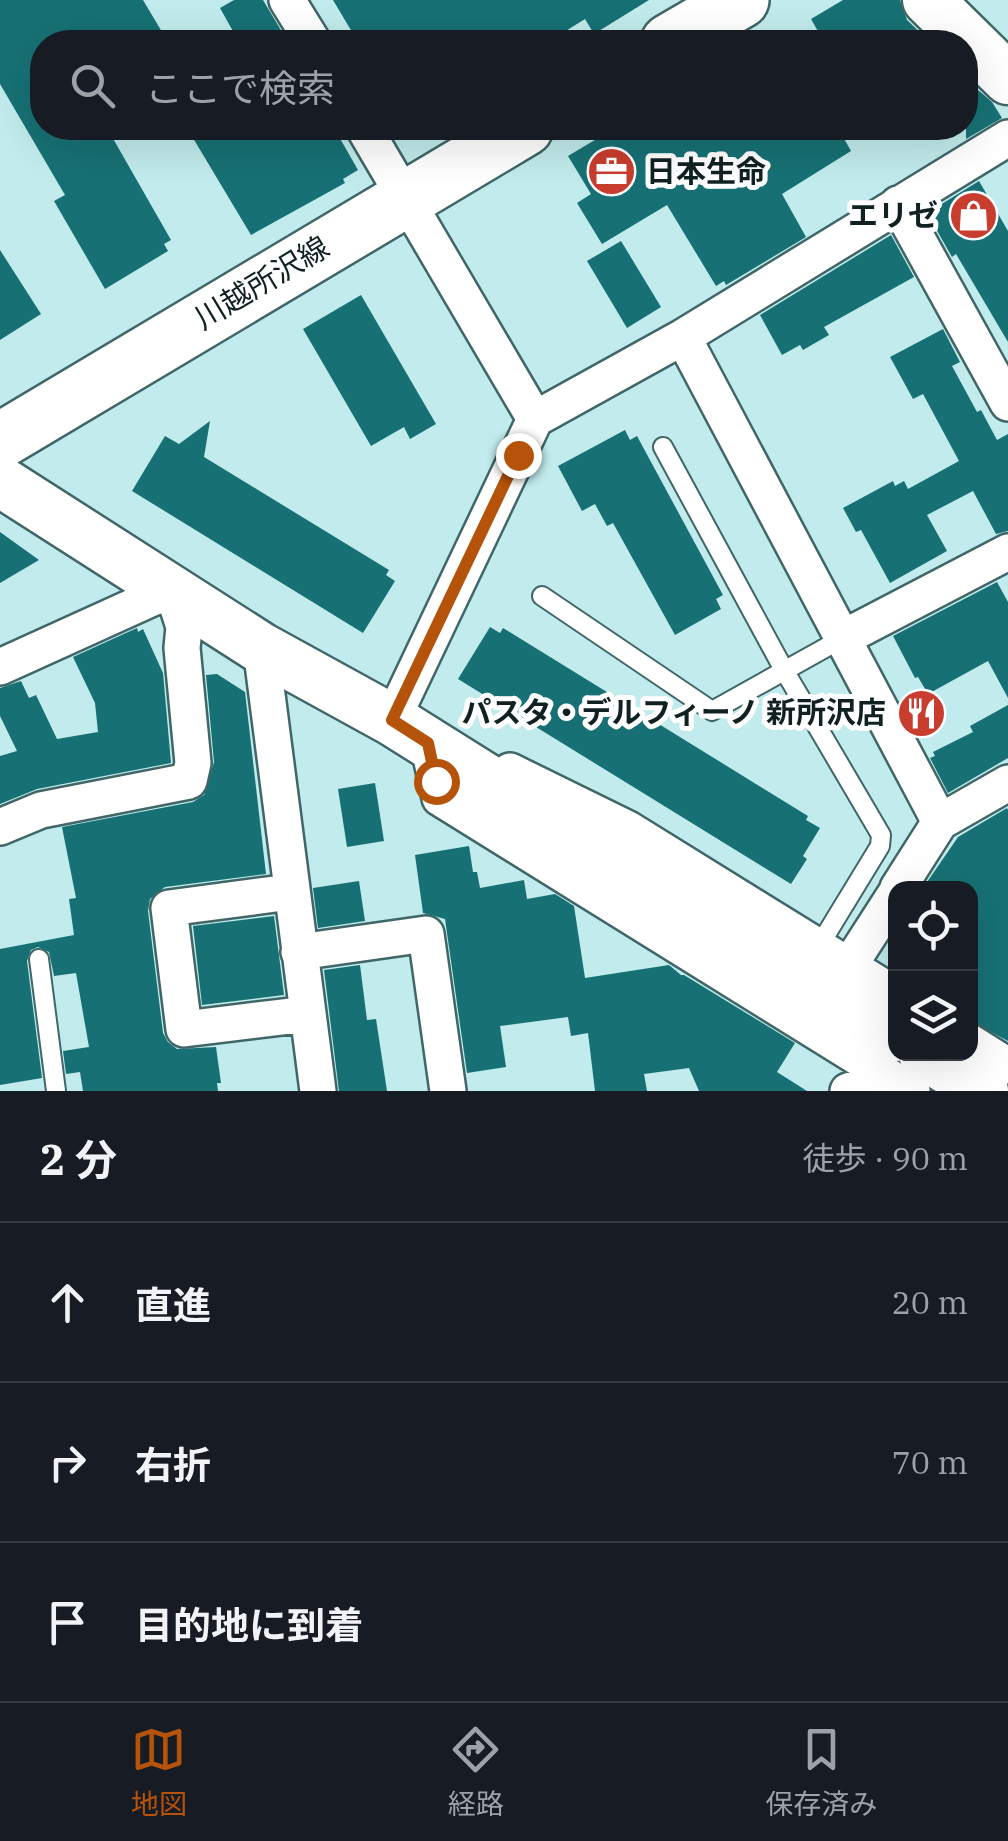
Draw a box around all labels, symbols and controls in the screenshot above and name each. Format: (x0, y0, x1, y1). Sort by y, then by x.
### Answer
search box (30, 30, 978, 140)
icon: search (65, 58, 120, 113)
text: ここで検索 (145, 63, 335, 112)
office icon: 日本生命 (585, 146, 637, 198)
place label: 日本生命 (646, 151, 766, 190)
shop icon: エリゼ (947, 190, 999, 242)
place label: エリゼ (848, 195, 938, 234)
street label: 川越所沢線 (187, 226, 336, 337)
route end (496, 433, 542, 479)
restaurant icon: パスタ・デルフィーノ 新所沢店 (895, 687, 947, 739)
place label: パスタ・デルフィーノ 新所沢店 (461, 692, 886, 731)
route start (414, 759, 460, 805)
map controls (888, 881, 978, 1061)
button: locate (888, 881, 978, 971)
button: layers (888, 971, 978, 1061)
text: 2 分 (40, 1132, 117, 1187)
text: 徒歩 · 90 m (802, 1137, 968, 1179)
icon: ahead (40, 1275, 95, 1330)
text: 直進 (135, 1280, 211, 1329)
text: 20 m (892, 1281, 968, 1323)
icon: right (40, 1435, 95, 1490)
text: 右折 (135, 1440, 211, 1489)
text: 70 m (892, 1441, 968, 1483)
icon: arrive (40, 1595, 95, 1650)
text: 目的地に到着 (135, 1600, 363, 1649)
tab: 地図 (131, 1722, 187, 1822)
tab: 経路 (448, 1722, 504, 1822)
tab: 保存済み (765, 1722, 877, 1822)

